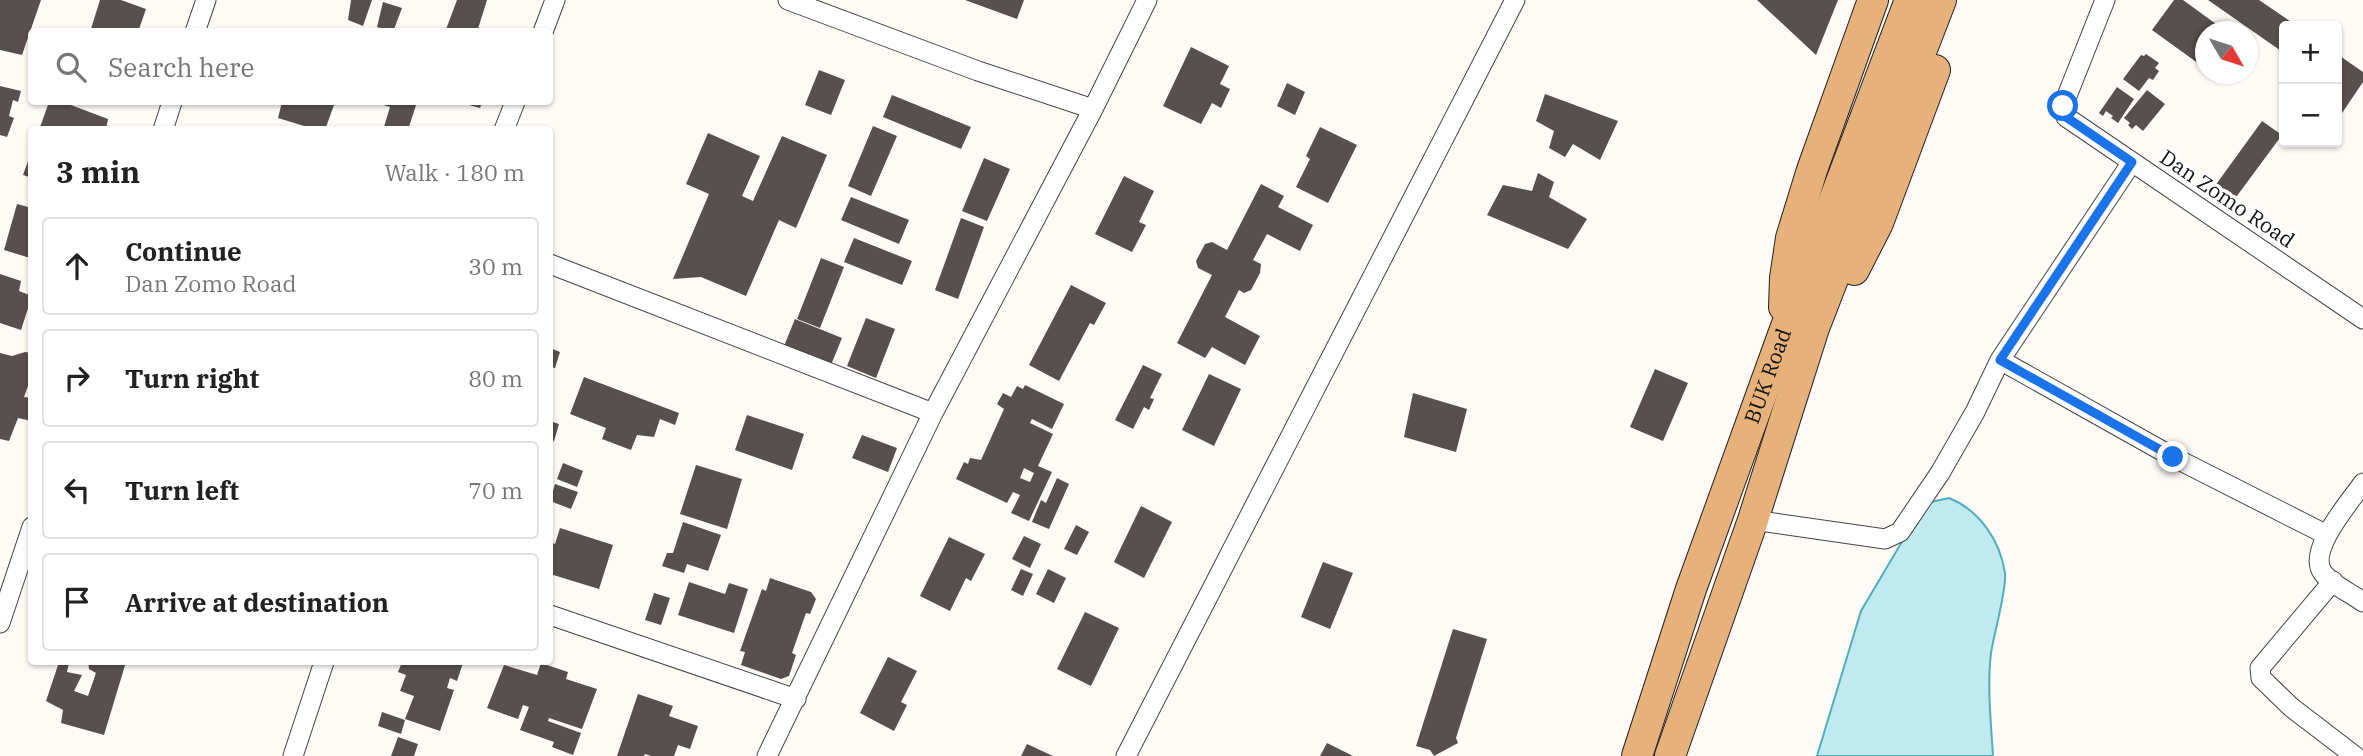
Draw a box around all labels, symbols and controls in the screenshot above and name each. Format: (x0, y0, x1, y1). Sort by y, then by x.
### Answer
north arrow (2195, 21, 2258, 84)
map controls (2279, 21, 2342, 147)
button: + (2279, 21, 2342, 84)
search box (28, 28, 553, 105)
icon: search (52, 48, 90, 86)
text: Search here (108, 50, 254, 84)
button: − (2279, 84, 2342, 147)
route start (2047, 90, 2078, 121)
street label: Dan Zomo Road (2155, 143, 2300, 254)
text: 3 min (56, 152, 140, 191)
text: Walk · 180 m (384, 157, 525, 187)
text: Continue (125, 234, 242, 268)
icon: ahead (58, 247, 96, 285)
text: 30 m (468, 251, 523, 281)
text: Dan Zomo Road (125, 268, 296, 298)
street label: BUK Road (1737, 324, 1797, 427)
icon: right (58, 359, 96, 397)
text: Turn right (125, 361, 259, 395)
text: 80 m (468, 363, 523, 393)
route end (2157, 441, 2188, 472)
icon: left (58, 471, 96, 509)
text: Turn left (125, 473, 239, 507)
text: 70 m (468, 475, 523, 505)
icon: arrive (58, 583, 96, 621)
text: Arrive at destination (125, 585, 389, 619)

